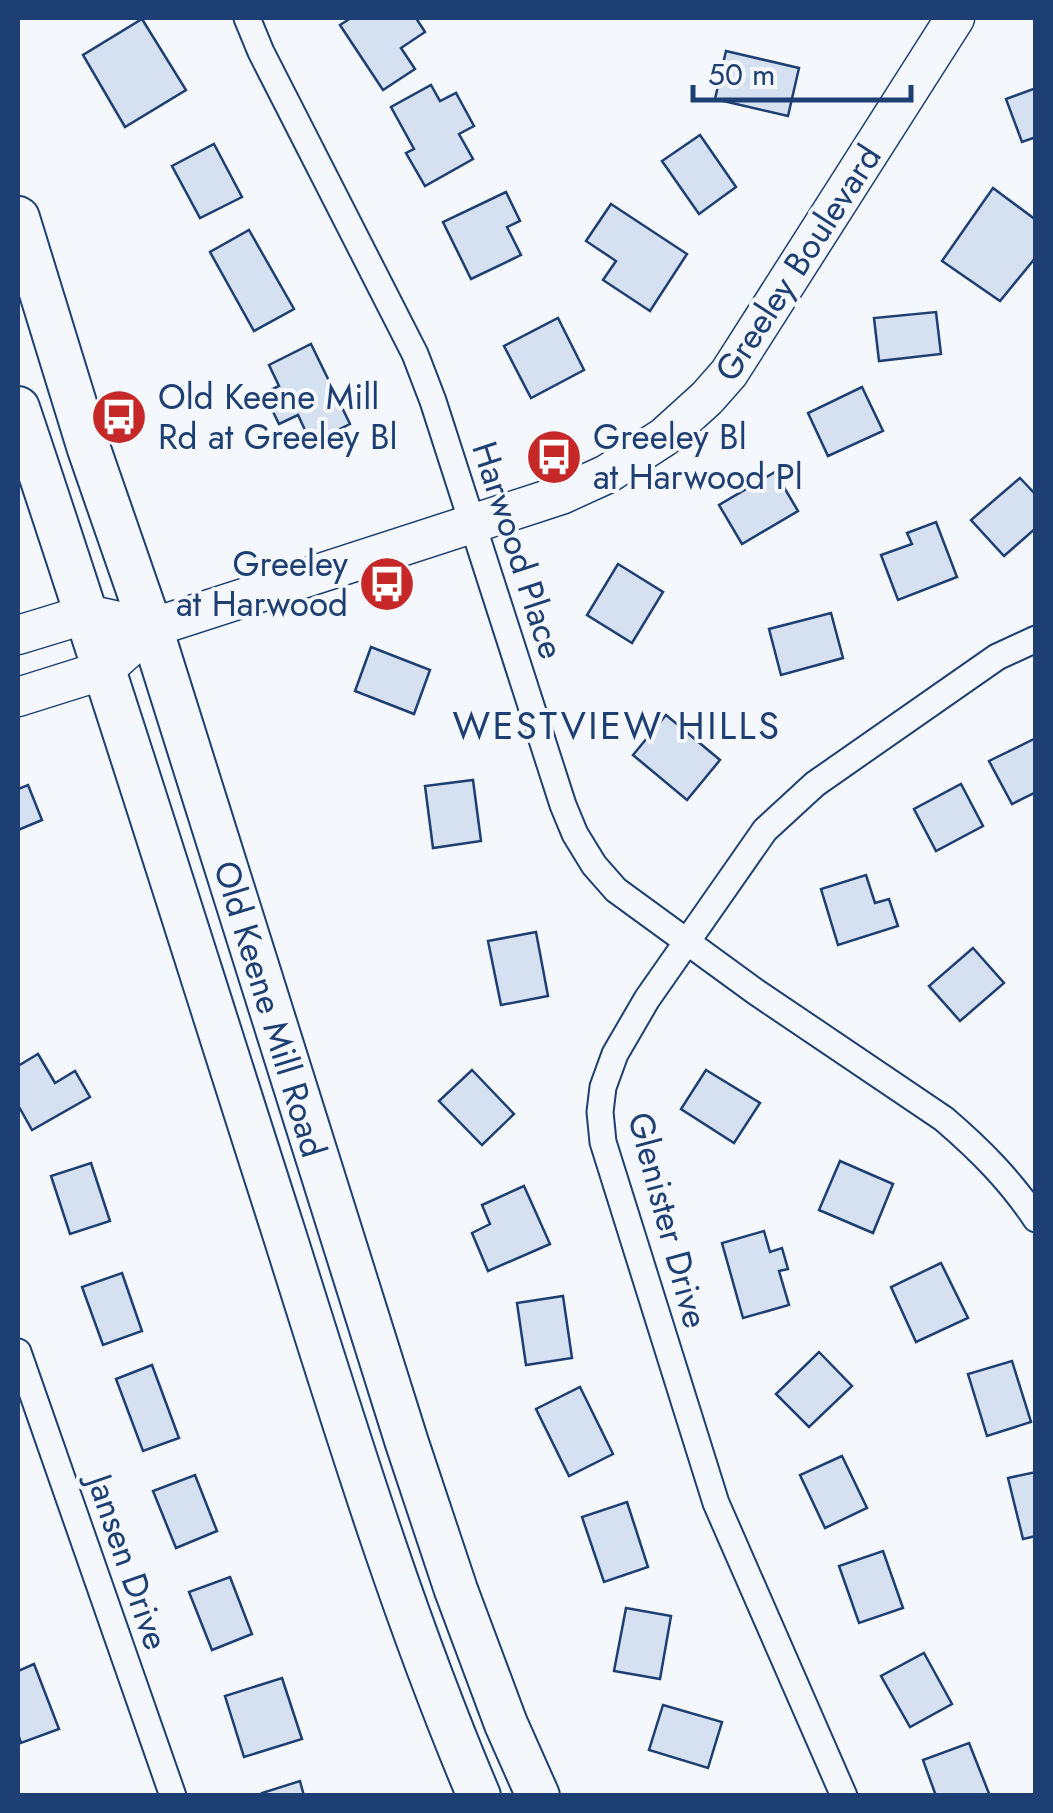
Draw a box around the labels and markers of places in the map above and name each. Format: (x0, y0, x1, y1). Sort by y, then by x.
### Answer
place label: Old Keene Mill Rd at Greeley Bl (158, 372, 397, 462)
bus stop icon: Old Keene Mill Rd at Greeley Bl (89, 387, 149, 447)
place label: Greeley Bl at Harwood Pl (593, 412, 803, 502)
bus stop icon: Greeley Bl at Harwood Pl (524, 427, 584, 487)
place label: Greeley at Harwood (176, 539, 349, 629)
bus stop icon: Greeley at Harwood (357, 554, 417, 614)

